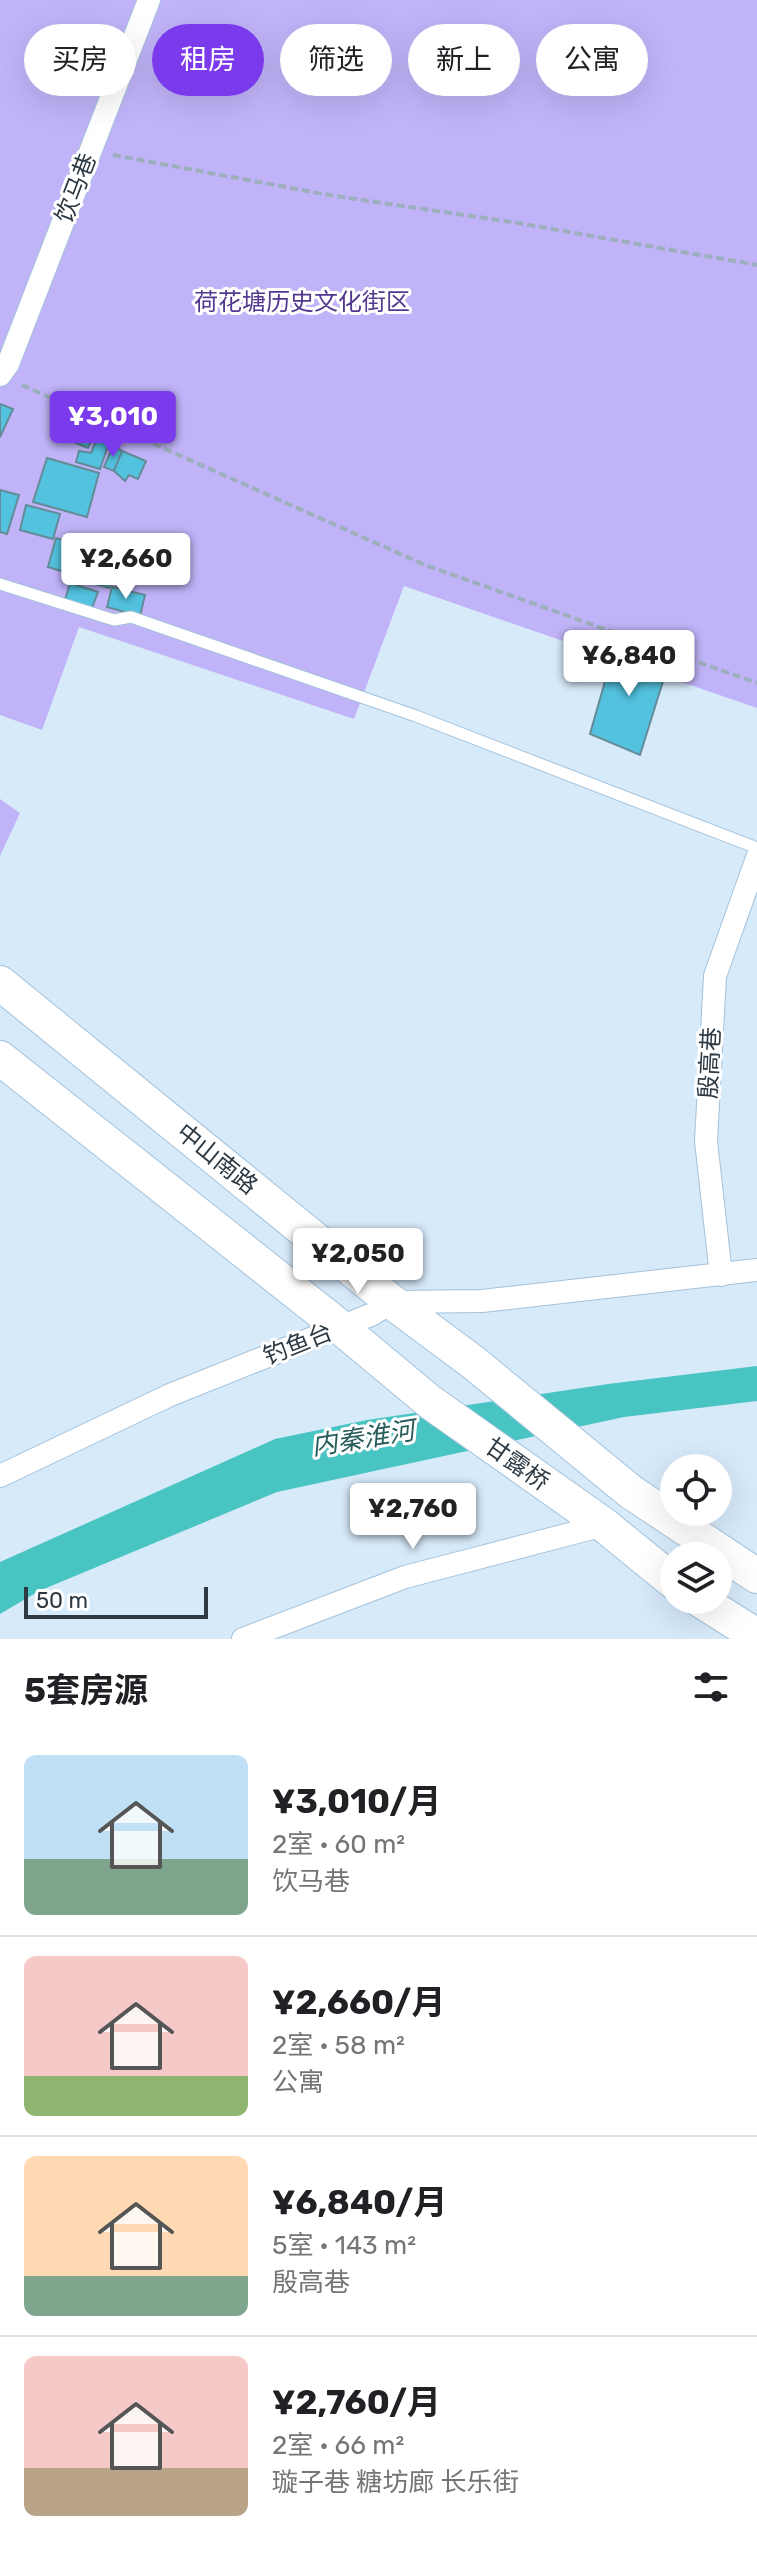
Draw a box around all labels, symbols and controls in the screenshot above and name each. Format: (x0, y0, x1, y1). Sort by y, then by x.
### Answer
chip: 买房 (24, 24, 136, 96)
chip: 租房 (152, 24, 264, 96)
chip: 筛选 (280, 24, 392, 96)
chip: 新上 (408, 24, 520, 96)
chip: 公寓 (536, 24, 648, 96)
street label: 饮马巷 (50, 149, 102, 227)
park label: 荷花塘历史文化街区 (194, 288, 410, 316)
pin: ¥3,010 (48, 391, 178, 459)
text: ¥3,010 (68, 401, 158, 432)
pin: ¥2,660 (61, 533, 191, 601)
text: ¥2,660 (79, 543, 173, 574)
pin: ¥6,840 (564, 630, 694, 698)
text: ¥6,840 (582, 640, 677, 671)
street label: 殷高巷 (694, 1026, 726, 1100)
street label: 中山南路 (171, 1118, 263, 1200)
pin: ¥2,050 (293, 1228, 423, 1296)
text: ¥2,050 (311, 1238, 405, 1269)
street label: 钓鱼台 (259, 1318, 337, 1370)
water label: 内秦淮河 (309, 1414, 422, 1462)
street label: 甘露桥 (479, 1432, 555, 1496)
map controls (660, 1454, 732, 1614)
button: locate (660, 1454, 732, 1526)
pin: ¥2,760 (348, 1483, 478, 1551)
text: ¥2,760 (368, 1493, 458, 1524)
button: layers (660, 1542, 732, 1614)
scale bar (24, 1583, 208, 1619)
text: 50 m (36, 1587, 88, 1614)
icon: filters (689, 1665, 733, 1709)
text: 5套房源 (24, 1670, 148, 1711)
text: ¥3,010/月 (272, 1781, 441, 1822)
icon: home (88, 1787, 184, 1883)
text: 2室 · 60 m² (272, 1829, 405, 1860)
text: 饮马巷 (272, 1866, 350, 1897)
text: ¥2,660/月 (272, 1982, 445, 2023)
icon: home (88, 1988, 184, 2084)
text: 2室 · 58 m² (272, 2030, 405, 2061)
text: 公寓 (272, 2067, 324, 2098)
text: ¥6,840/月 (272, 2182, 448, 2223)
icon: home (88, 2188, 184, 2284)
text: 5室 · 143 m² (272, 2230, 416, 2261)
text: 殷高巷 (272, 2267, 350, 2298)
text: ¥2,760/月 (272, 2382, 441, 2423)
icon: home (88, 2388, 184, 2484)
text: 2室 · 66 m² (272, 2430, 404, 2461)
text: 璇子巷 糖坊廊 长乐街 (272, 2467, 519, 2498)

